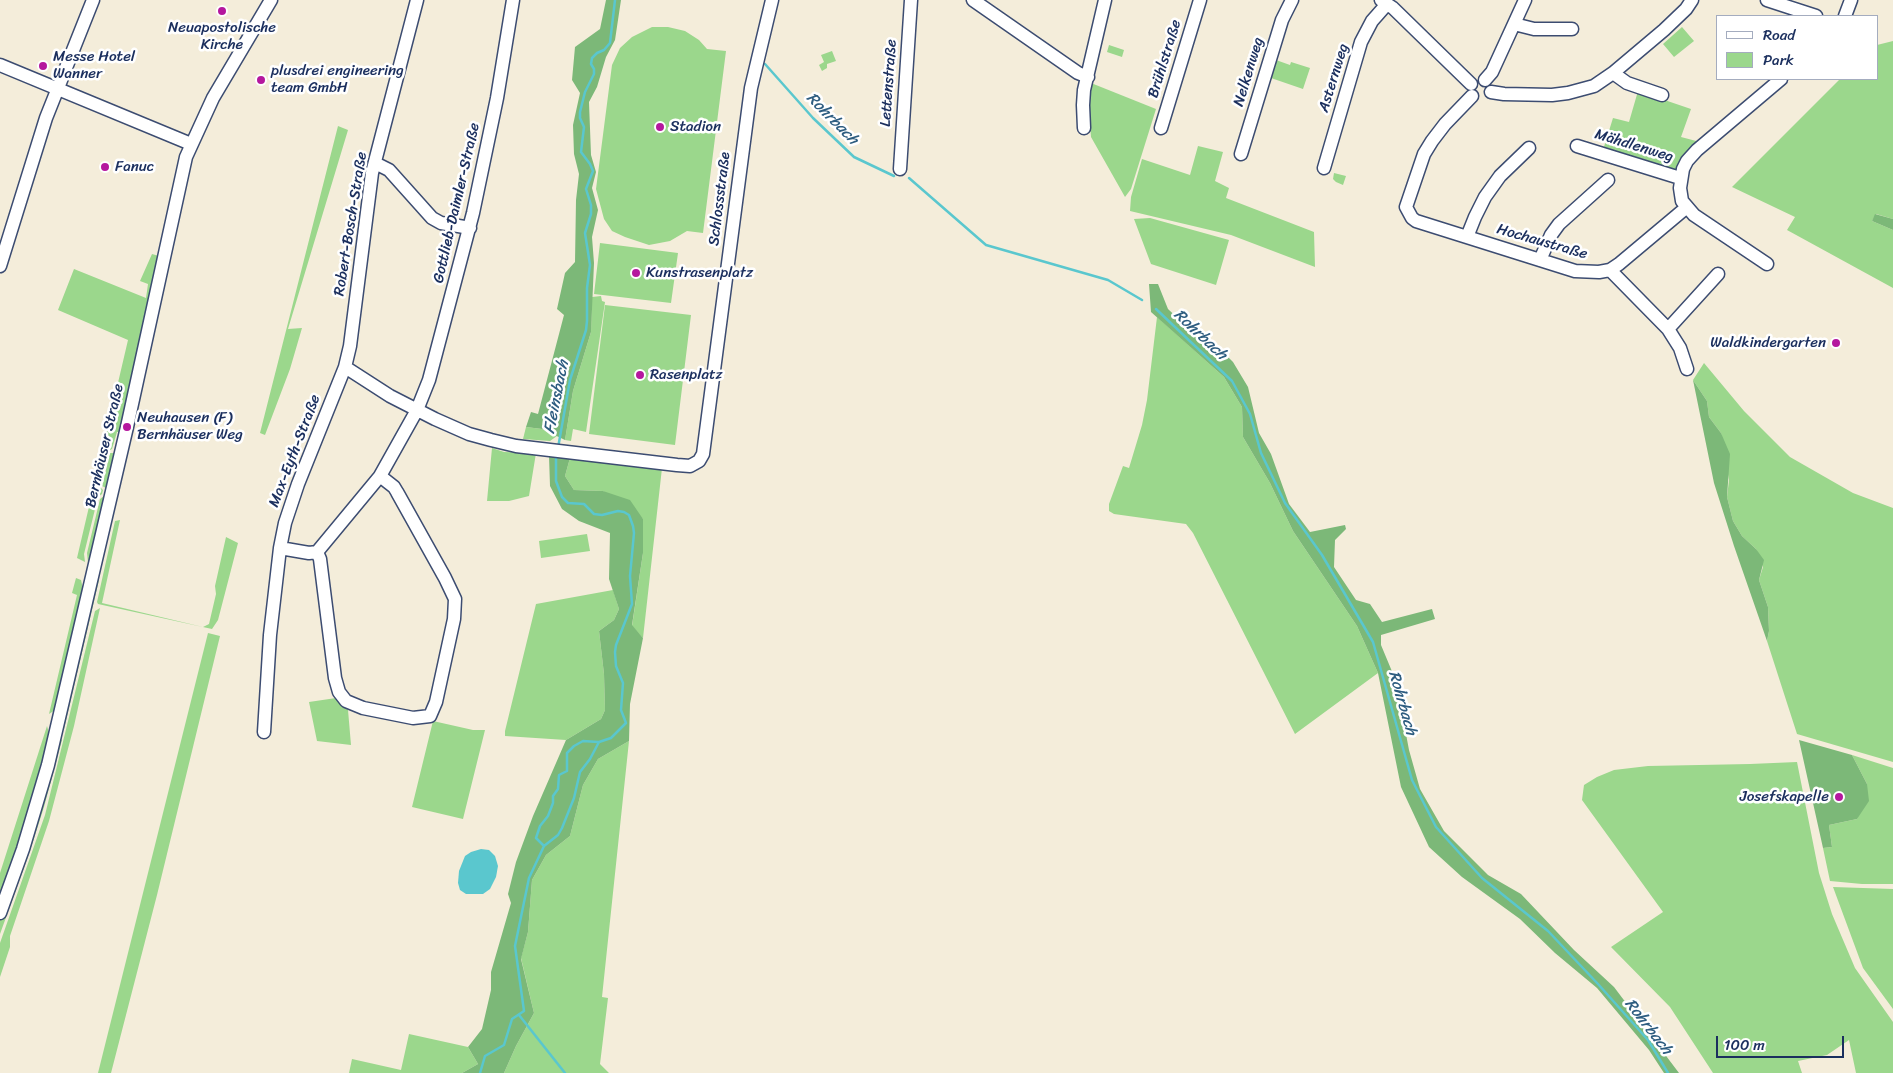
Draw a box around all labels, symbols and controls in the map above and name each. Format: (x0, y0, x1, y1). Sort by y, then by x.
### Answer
marker: Neuapostolische Kirche (216, 5, 228, 17)
legend (1716, 15, 1878, 80)
street label: Brühlstraße (1145, 18, 1185, 100)
place label: Neuapostolische Kirche (168, 19, 276, 54)
text: Road (1763, 22, 1795, 48)
street label: Nelkenweg (1230, 35, 1268, 109)
street label: Lettenstraße (877, 39, 901, 127)
street label: Asternweg (1315, 41, 1353, 115)
text: Park (1763, 47, 1794, 73)
place label: Messe Hotel Wanner (53, 48, 135, 83)
marker: Messe Hotel Wanner (37, 60, 49, 72)
place label: plusdrei engineering team GmbH (271, 62, 404, 97)
marker: plusdrei engineering team GmbH (255, 74, 267, 86)
water label: Rohrbach (802, 89, 862, 149)
place label: Stadion (670, 118, 721, 136)
street label: Gottlieb-Daimler-Straße (430, 121, 484, 285)
marker: Stadion (654, 121, 666, 133)
street label: Mähdlenweg (1593, 126, 1675, 166)
street label: Robert-Bosch-Straße (331, 151, 371, 297)
street label: Schlossstraße (705, 151, 735, 247)
place label: Fanuc (115, 158, 154, 176)
marker: Fanuc (99, 161, 111, 173)
street label: Hochaustraße (1495, 220, 1589, 264)
place label: Kunstrasenplatz (646, 264, 753, 282)
marker: Kunstrasenplatz (630, 267, 642, 279)
water label: Rohrbach (1169, 306, 1231, 364)
place label: Waldkindergarten (1710, 334, 1826, 352)
marker: Waldkindergarten (1830, 337, 1842, 349)
water label: Fleinsbach (540, 359, 574, 435)
place label: Rasenplatz (650, 366, 723, 384)
marker: Rasenplatz (634, 369, 646, 381)
street label: Bernhäuser Straße (82, 382, 128, 510)
street label: Max-Eyth-Straße (265, 392, 325, 510)
place label: Neuhausen (F) Bernhäuser Weg (137, 409, 243, 444)
marker: Neuhausen (F) Bernhäuser Weg (121, 421, 133, 433)
water label: Rohrbach (1384, 669, 1420, 737)
place label: Josefskapelle (1740, 788, 1829, 806)
marker: Josefskapelle (1833, 791, 1845, 803)
water label: Rohrbach (1620, 995, 1676, 1059)
scale bar (1718, 1026, 1846, 1058)
text: 100 m (1724, 1032, 1765, 1058)

